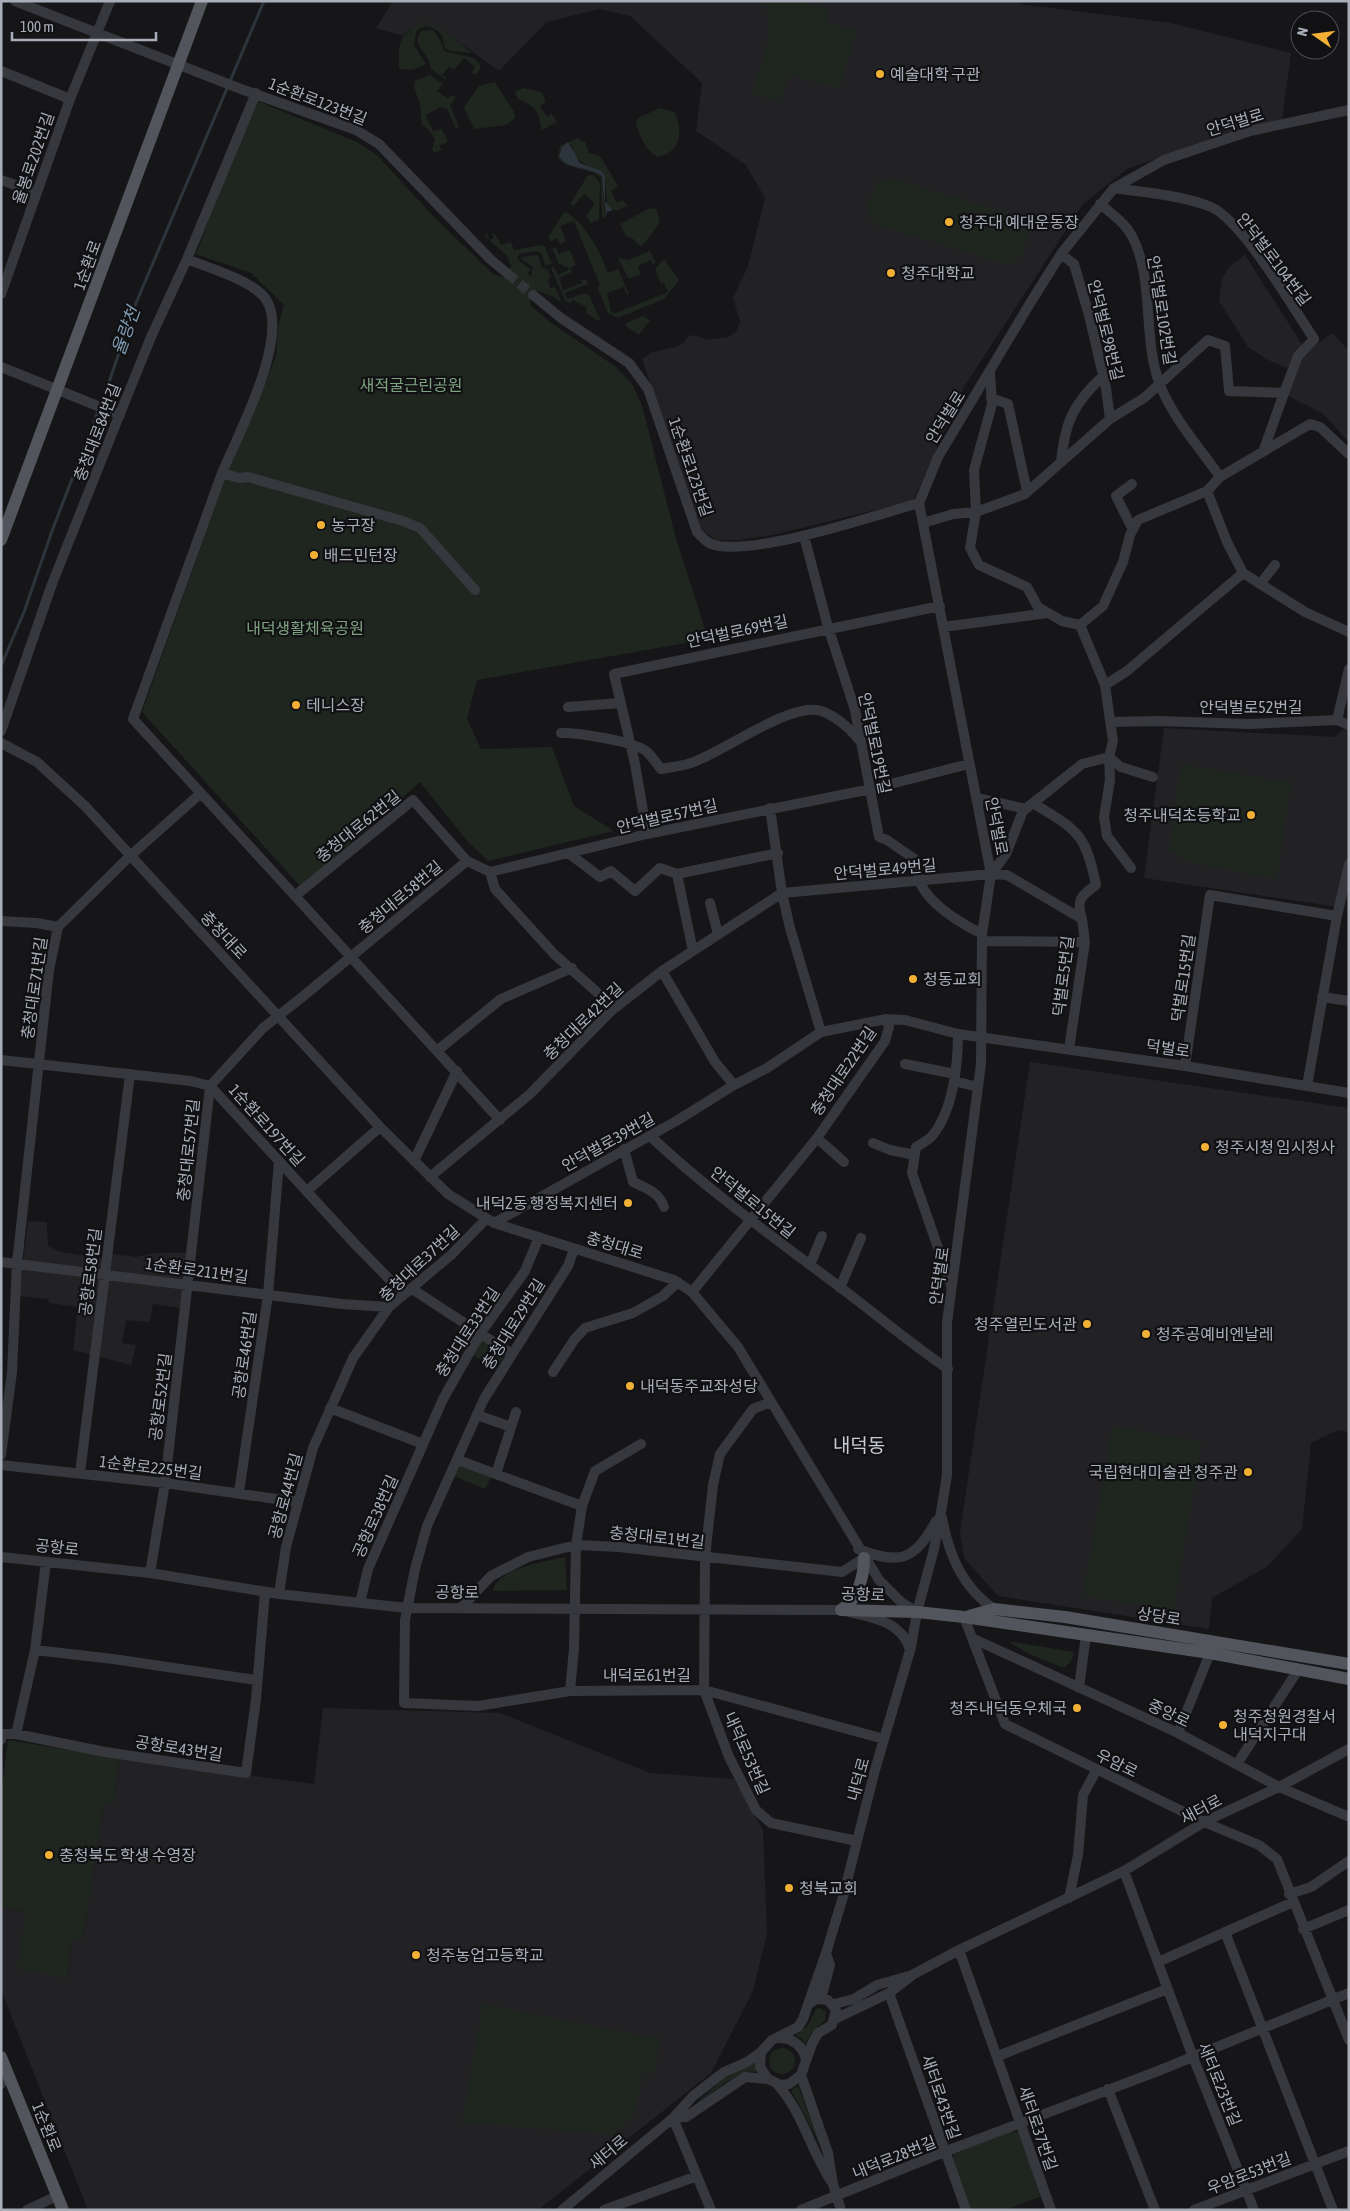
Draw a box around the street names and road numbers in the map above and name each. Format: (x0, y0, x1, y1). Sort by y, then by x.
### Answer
street label: 1순환로123번길 (266, 74, 370, 128)
street label: 안덕벌로 (1204, 105, 1266, 139)
street label: 율봉로202번길 (9, 110, 57, 206)
street label: 안덕벌로104번길 (1233, 209, 1315, 309)
street label: 1순환로 (70, 237, 104, 292)
street label: 안덕벌로102번길 (1144, 254, 1180, 366)
street label: 안덕벌로98번길 (1085, 278, 1127, 382)
street label: 충청대로84번길 (70, 381, 124, 483)
street label: 안덕벌로 (922, 387, 968, 447)
street label: 1순환로123번길 (666, 415, 716, 519)
street label: 안덕벌로69번길 (685, 611, 789, 651)
street label: 안덕벌로19번길 (855, 691, 895, 795)
street label: 안덕벌로52번길 (1199, 698, 1303, 716)
street label: 충청대로62번길 (312, 786, 404, 866)
street label: 안덕벌로 (983, 795, 1012, 857)
street label: 안덕벌로57번길 (615, 796, 719, 836)
street label: 안덕벌로49번길 (833, 856, 937, 882)
street label: 충청대로58번길 (355, 857, 445, 937)
street label: 충청대로 (197, 907, 251, 963)
street label: 덕벌로15번길 (1168, 933, 1198, 1023)
street label: 덕벌로5번길 (1049, 935, 1077, 1017)
street label: 충청대로71번길 (18, 936, 50, 1040)
street label: 충청대로42번길 (540, 979, 626, 1063)
street label: 충청대로22번길 (807, 1023, 879, 1119)
street label: 덕벌로 (1145, 1036, 1191, 1060)
street label: 1순환로197번길 (226, 1080, 308, 1170)
street label: 충청대로57번길 (174, 1098, 202, 1202)
street label: 안덕벌로39번길 (558, 1109, 658, 1175)
street label: 안덕벌로15번길 (707, 1162, 799, 1242)
street label: 충청대로37번길 (375, 1221, 463, 1305)
street label: 공항로58번길 (76, 1227, 104, 1317)
street label: 충청대로 (584, 1228, 646, 1262)
street label: 안덕벌로 (926, 1245, 952, 1306)
street label: 1순환로211번길 (144, 1254, 250, 1286)
street label: 충청대로29번길 (478, 1275, 548, 1373)
street label: 충청대로33번길 (431, 1284, 503, 1380)
street label: 공항로46번길 (229, 1310, 259, 1400)
street label: 공항로52번길 (146, 1352, 174, 1442)
street label: 공항로44번길 (265, 1451, 305, 1541)
street label: 1순환로225번길 (98, 1452, 204, 1482)
street label: 공항로38번길 (349, 1472, 401, 1560)
street label: 충청대로1번길 (608, 1523, 706, 1551)
street label: 공항로 (34, 1536, 80, 1558)
street label: 공항로 (435, 1583, 479, 1601)
street label: 공항로 (841, 1584, 886, 1604)
street label: 상당로 (1136, 1604, 1182, 1628)
street label: 내덕로61번길 (603, 1666, 691, 1684)
street label: 중앙로 (1145, 1696, 1193, 1731)
street label: 내덕로53번길 (721, 1709, 773, 1797)
street label: 공항로43번길 (134, 1732, 224, 1764)
street label: 우암로 (1093, 1745, 1141, 1781)
street label: 내덕로 (844, 1755, 872, 1803)
street label: 새터로 (1177, 1791, 1225, 1827)
street label: 새터로23번길 (1195, 2040, 1245, 2128)
street label: 새터로43번길 (918, 2052, 964, 2142)
street label: 새터로37번길 (1015, 2083, 1061, 2173)
street label: 1순환로 (29, 2100, 65, 2155)
street label: 새터로 (585, 2131, 631, 2173)
street label: 내덕로28번길 (850, 2132, 938, 2182)
street label: 우암로53번길 (1204, 2149, 1294, 2197)

